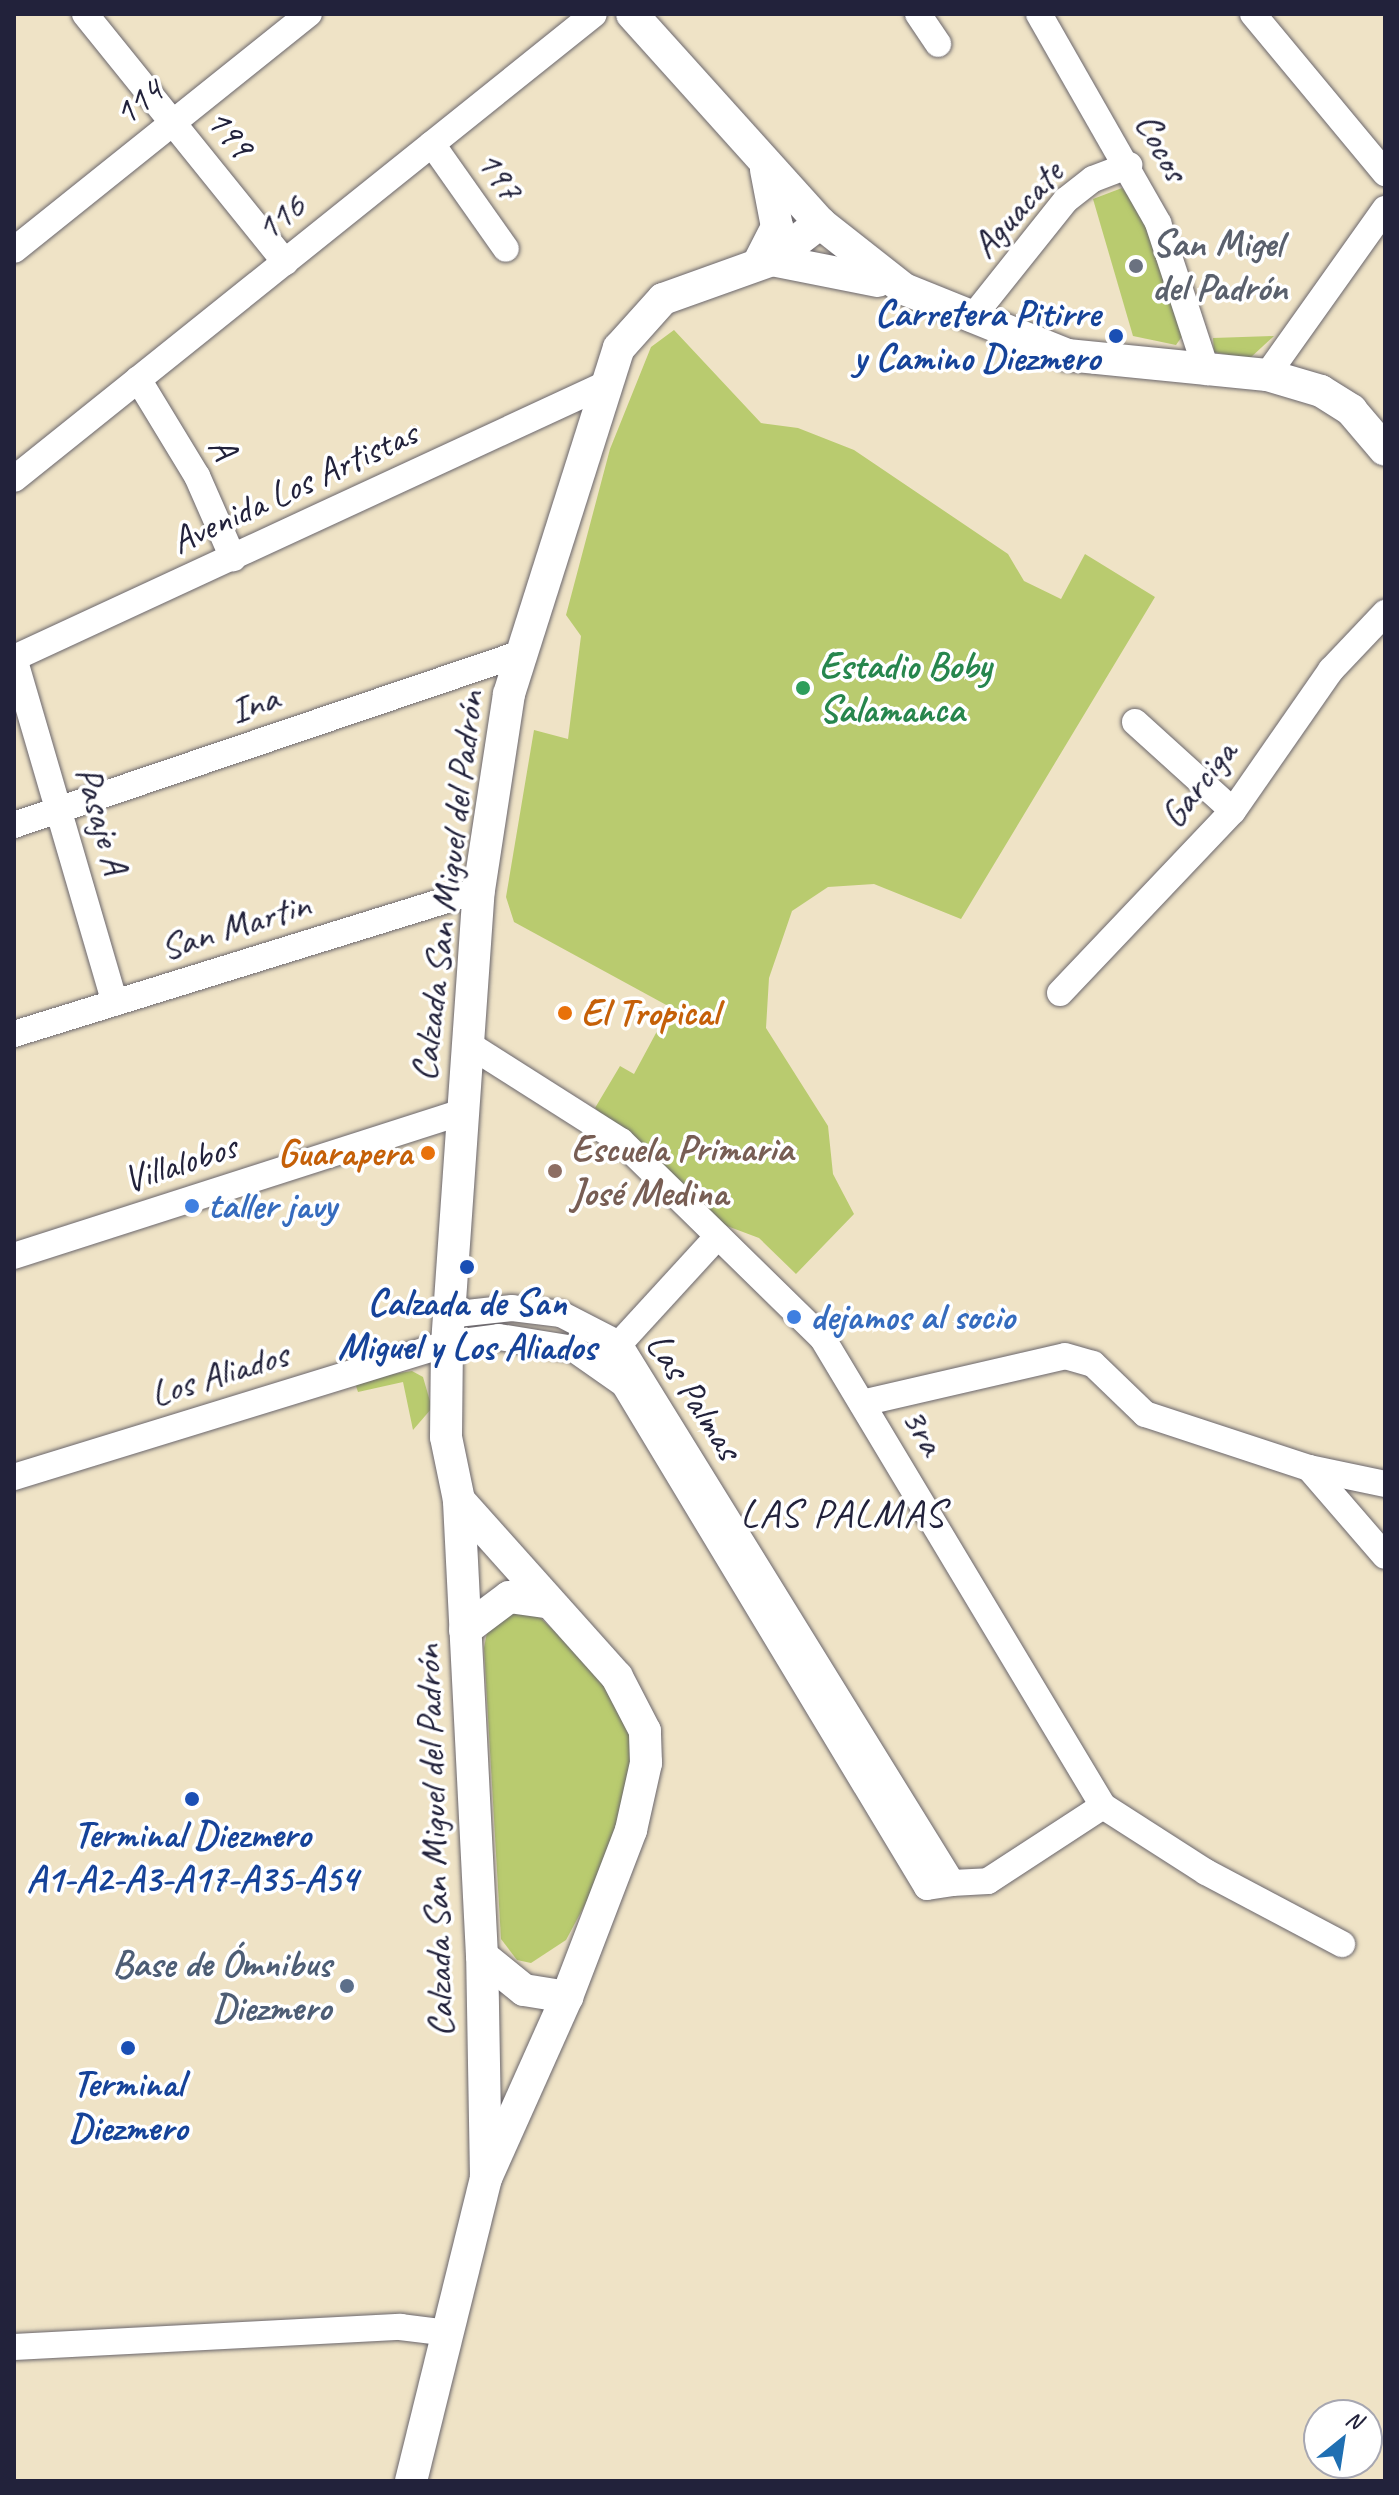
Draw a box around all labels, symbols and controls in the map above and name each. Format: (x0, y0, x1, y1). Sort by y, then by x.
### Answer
street label: 114 (104, 68, 172, 136)
street label: 199 (196, 99, 264, 167)
street label: Cocos (1125, 105, 1199, 189)
street label: 197 (467, 141, 533, 209)
street label: Aguacate (961, 151, 1073, 267)
street label: 116 (246, 183, 314, 251)
place label: San Migel del Padrón (1152, 221, 1289, 310)
marker: San Migel del Padrón (1127, 257, 1145, 275)
place label: Carretera Pitirre y Camino Diezmero (855, 291, 1100, 380)
marker: Carretera Pitirre y Camino Diezmero (1107, 327, 1125, 345)
street label: Avenida Los Artistas (164, 410, 424, 564)
street label: A (198, 429, 248, 467)
place label: Estadio Boby Salamanca (819, 643, 991, 732)
street label: Ina (224, 675, 284, 733)
marker: Estadio Boby Salamanca (794, 679, 812, 697)
street label: Calzada San Miguel del Padrón (400, 688, 494, 1084)
street label: Garciga (1150, 731, 1246, 837)
street label: Pasaje A (65, 761, 139, 879)
street label: San Martin (154, 881, 316, 971)
place label: El Tropical (581, 990, 718, 1036)
marker: El Tropical (556, 1004, 574, 1022)
street label: Villalobos (118, 1123, 242, 1203)
place label: Escuela Primaria José Medina (571, 1126, 793, 1216)
place label: Guarapera (278, 1130, 412, 1176)
marker: Guarapera (419, 1144, 437, 1162)
marker: Escuela Primaria José Medina (546, 1162, 564, 1180)
place label: taller javy (208, 1183, 337, 1229)
marker: taller javy (183, 1197, 201, 1215)
marker: Calzada de San Miguel y Los Aliados (458, 1258, 476, 1276)
place label: Calzada de San Miguel y Los Aliados (338, 1280, 596, 1370)
place label: dejamos al socio (810, 1294, 1014, 1340)
marker: dejamos al socio (785, 1308, 803, 1326)
street label: Las Palmas (635, 1323, 753, 1469)
street label: Los Aliados (145, 1332, 293, 1416)
street label: 3ra (891, 1399, 955, 1463)
district label: LAS PALMAS (740, 1489, 946, 1537)
street label: Calzada San Miguel del Padrón (404, 1643, 464, 2039)
marker: Terminal Diezmero A1-A2-A3-A17-A35-A54 (183, 1790, 201, 1808)
place label: Terminal Diezmero A1-A2-A3-A17-A35-A54 (27, 1812, 357, 1902)
place label: Base de Ómnibus Diezmero (112, 1941, 331, 2030)
marker: Base de Ómnibus Diezmero (338, 1977, 356, 1995)
marker: Terminal Diezmero (119, 2039, 137, 2057)
place label: Terminal Diezmero (69, 2061, 187, 2150)
north arrow (1303, 2399, 1383, 2479)
text: N (1341, 2404, 1367, 2435)

